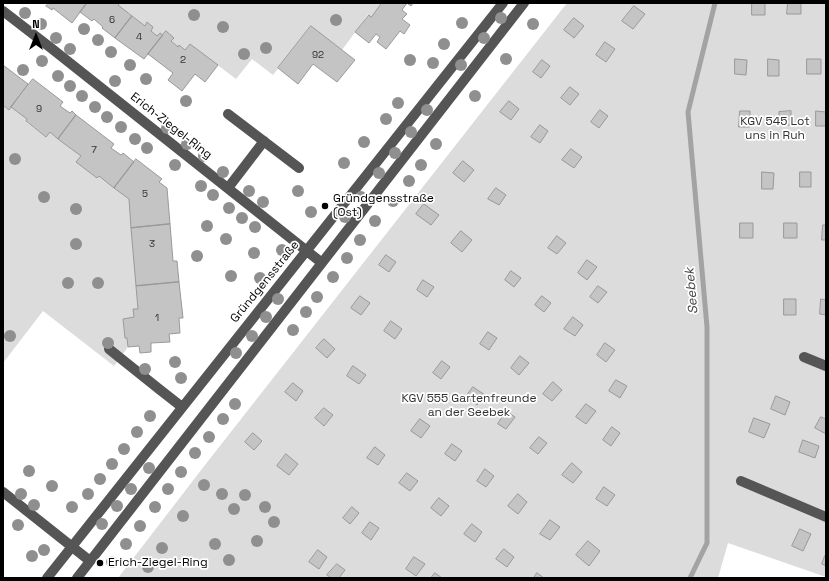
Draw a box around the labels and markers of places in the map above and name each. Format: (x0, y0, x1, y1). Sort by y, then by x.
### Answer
place label: Gründgensstraße (Ost) (333, 192, 434, 220)
marker: Gründgensstraße (Ost) (320, 201, 330, 211)
place label: Erich-Ziegel-Ring (108, 556, 208, 570)
marker: Erich-Ziegel-Ring (95, 558, 105, 568)

